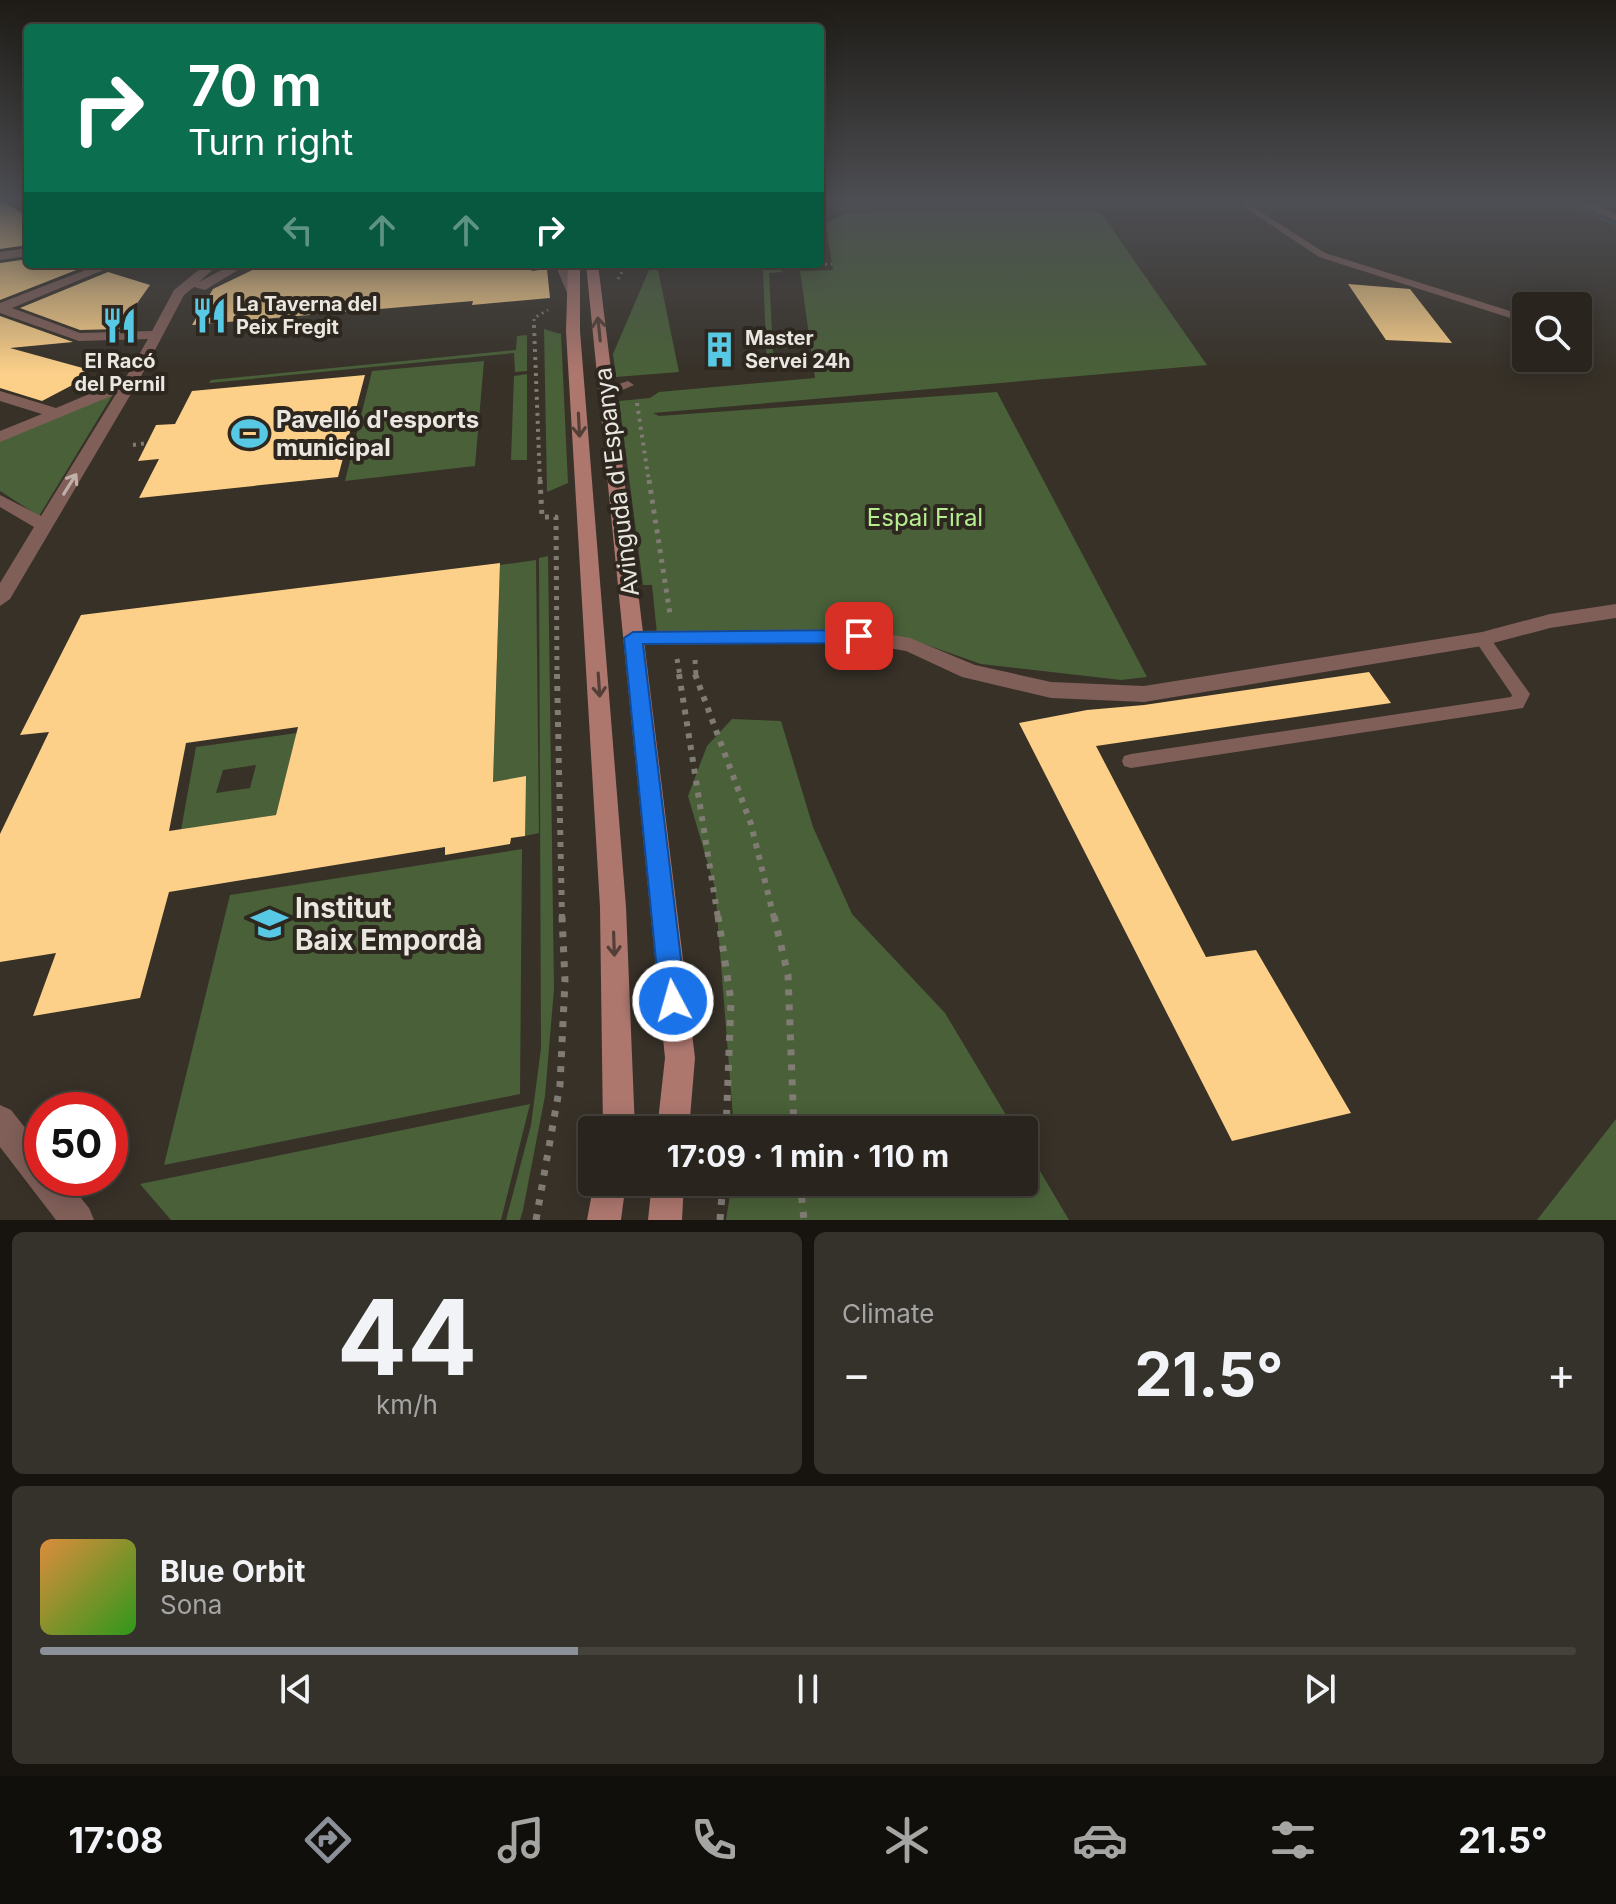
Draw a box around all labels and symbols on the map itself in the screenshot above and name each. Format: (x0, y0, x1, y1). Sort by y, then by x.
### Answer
place label: La Taverna del Peix Fregit (236, 292, 377, 339)
restaurant icon: La Taverna del Peix Fregit (191, 296, 229, 334)
restaurant icon: El Racó del Pernil (101, 307, 139, 345)
one-way arrow (592, 316, 607, 343)
place label: Master Servei 24h (745, 326, 850, 373)
building icon: Master Servei 24h (700, 331, 738, 369)
place label: El Racó del Pernil (75, 349, 165, 396)
street label: Avinguda d'Espanya (588, 366, 645, 598)
place label: Pavelló d'esports municipal (276, 405, 479, 462)
one-way arrow (572, 411, 587, 438)
sports icon: Pavelló d'esports municipal (231, 415, 269, 453)
one-way arrow (62, 473, 78, 496)
park label: Espai Firal (867, 503, 983, 532)
pin (825, 602, 893, 670)
one-way arrow (592, 671, 607, 698)
place label: Institut Baix Empordà (295, 891, 482, 957)
school or university icon: Institut Baix Empordà (250, 905, 288, 943)
one-way arrow (607, 930, 622, 957)
position arrow (631, 959, 715, 1043)
speed limit sign: 50 (24, 1092, 128, 1196)

